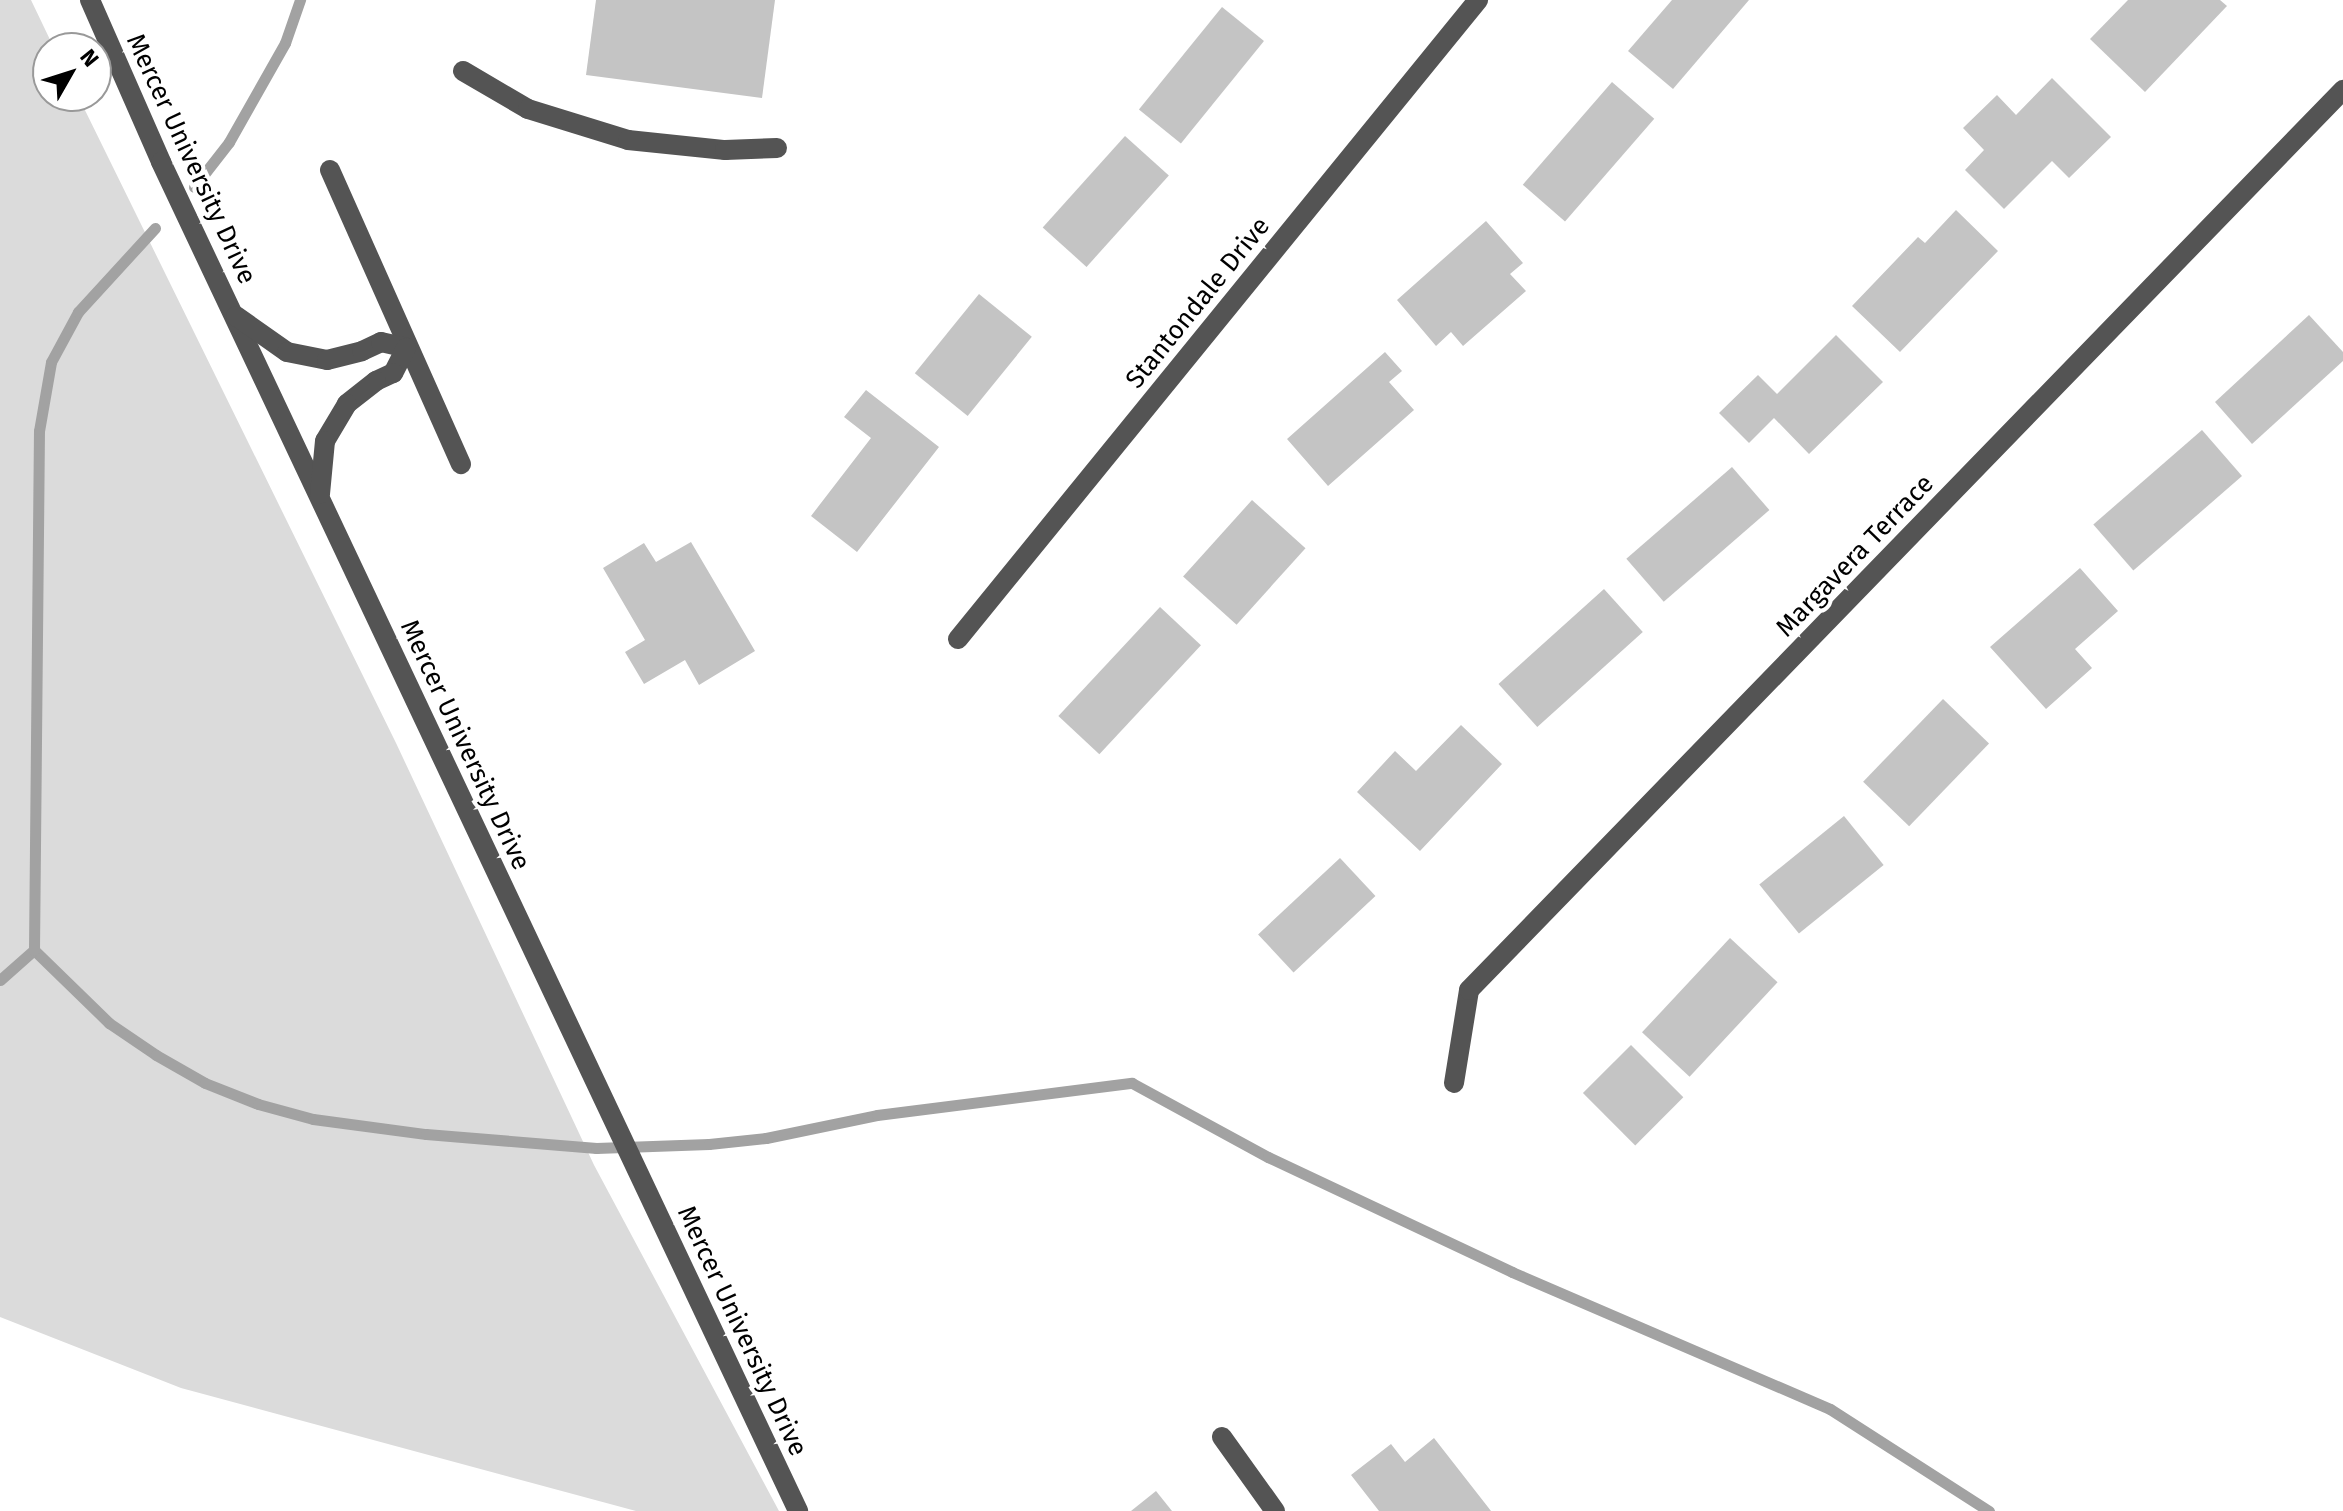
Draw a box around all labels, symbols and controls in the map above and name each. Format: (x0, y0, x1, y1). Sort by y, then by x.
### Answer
street label: Mercer University Drive (119, 29, 263, 289)
north arrow (32, 32, 112, 112)
text: N (74, 44, 105, 72)
street label: Stantondale Drive (1119, 211, 1277, 395)
street label: Margavera Terrace (1770, 468, 1940, 644)
street label: Mercer University Drive (393, 615, 537, 875)
street label: Mercer University Drive (670, 1201, 814, 1461)

